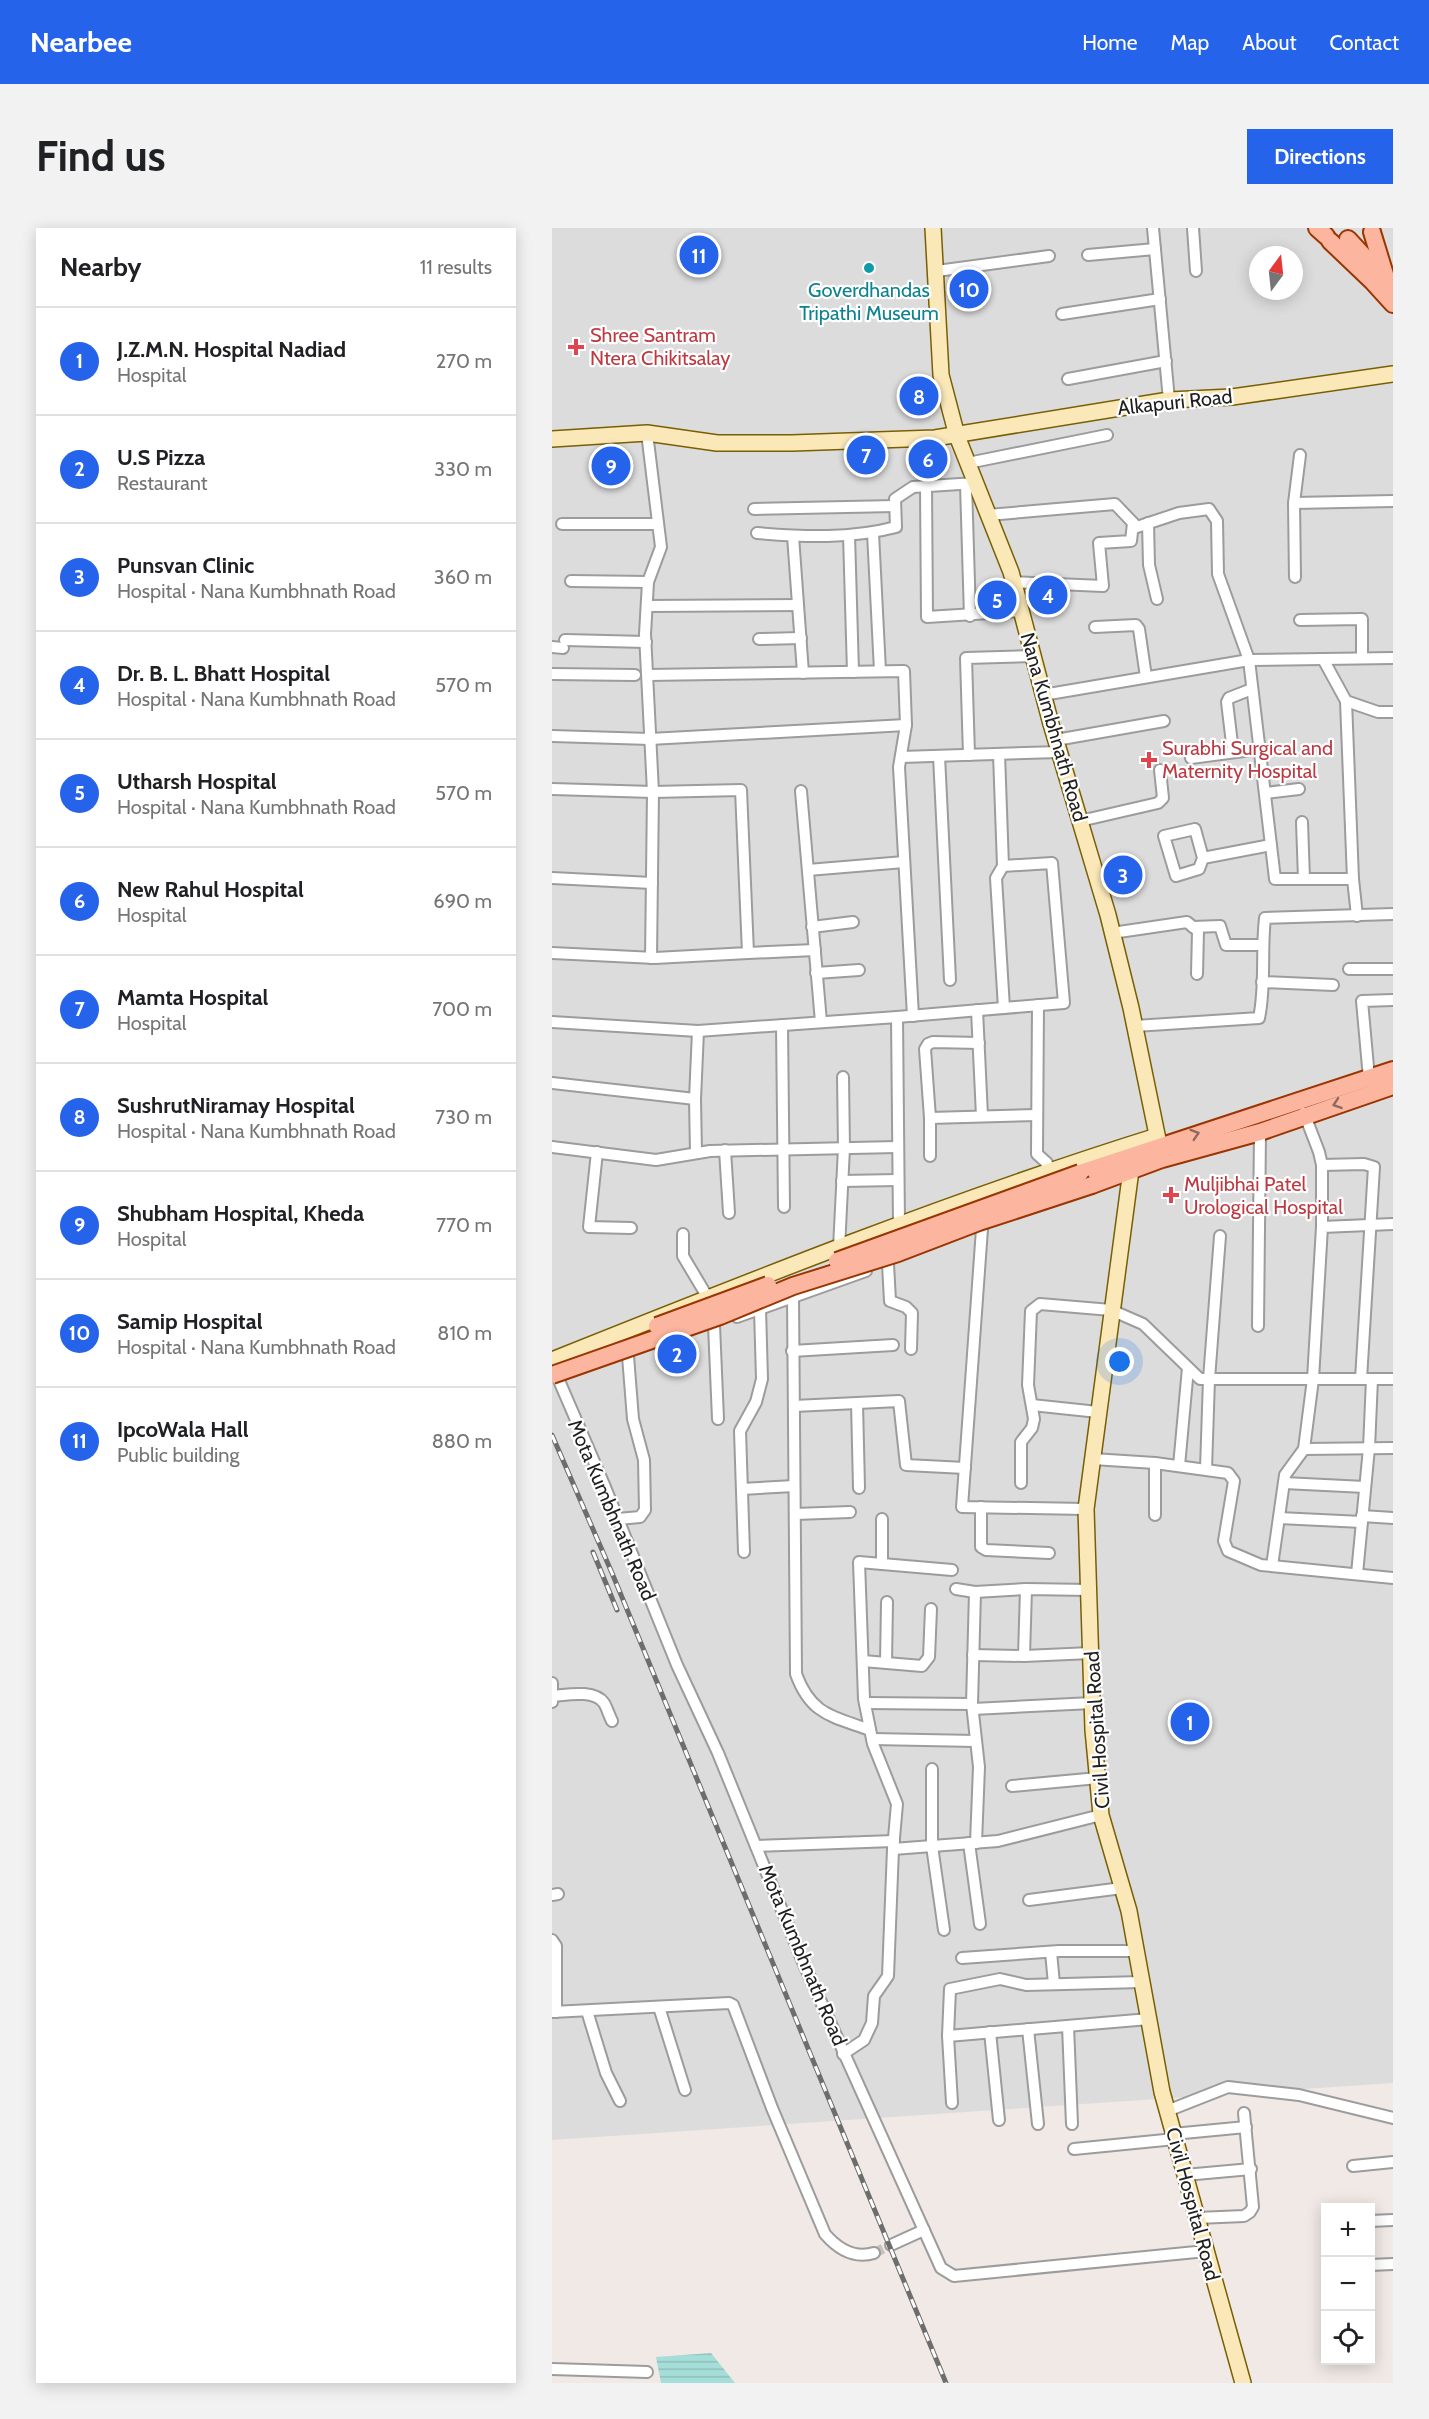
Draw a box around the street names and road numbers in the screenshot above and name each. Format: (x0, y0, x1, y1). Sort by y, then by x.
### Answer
street label: Alkapuri Road (1116, 384, 1234, 420)
street label: Nana Kumbhnath Road (1016, 630, 1092, 824)
street label: Mota Kumbhnath Road (563, 1416, 661, 1604)
street label: Civil Hospital Road (1080, 1650, 1114, 1810)
street label: Mota Kumbhnath Road (754, 1861, 852, 2049)
street label: Civil Hospital Road (1161, 2125, 1225, 2283)

